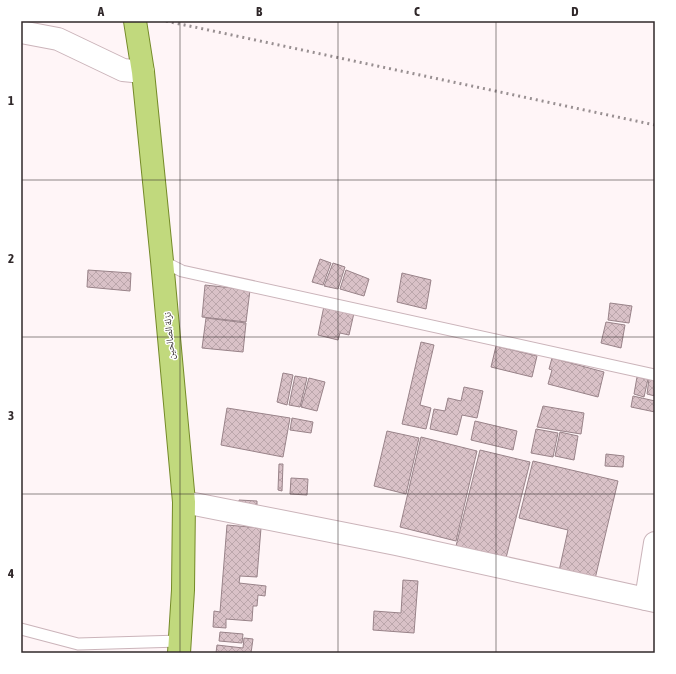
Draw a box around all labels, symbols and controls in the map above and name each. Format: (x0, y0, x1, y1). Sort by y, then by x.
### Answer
text: A (97, 4, 105, 19)
text: B (256, 4, 263, 19)
text: C (414, 4, 420, 19)
text: D (571, 4, 579, 19)
text: 1 (8, 93, 14, 108)
text: 2 (8, 251, 14, 266)
street label: نزلة الصالحين (161, 311, 178, 360)
text: 3 (8, 408, 14, 423)
text: 4 (7, 566, 14, 581)

